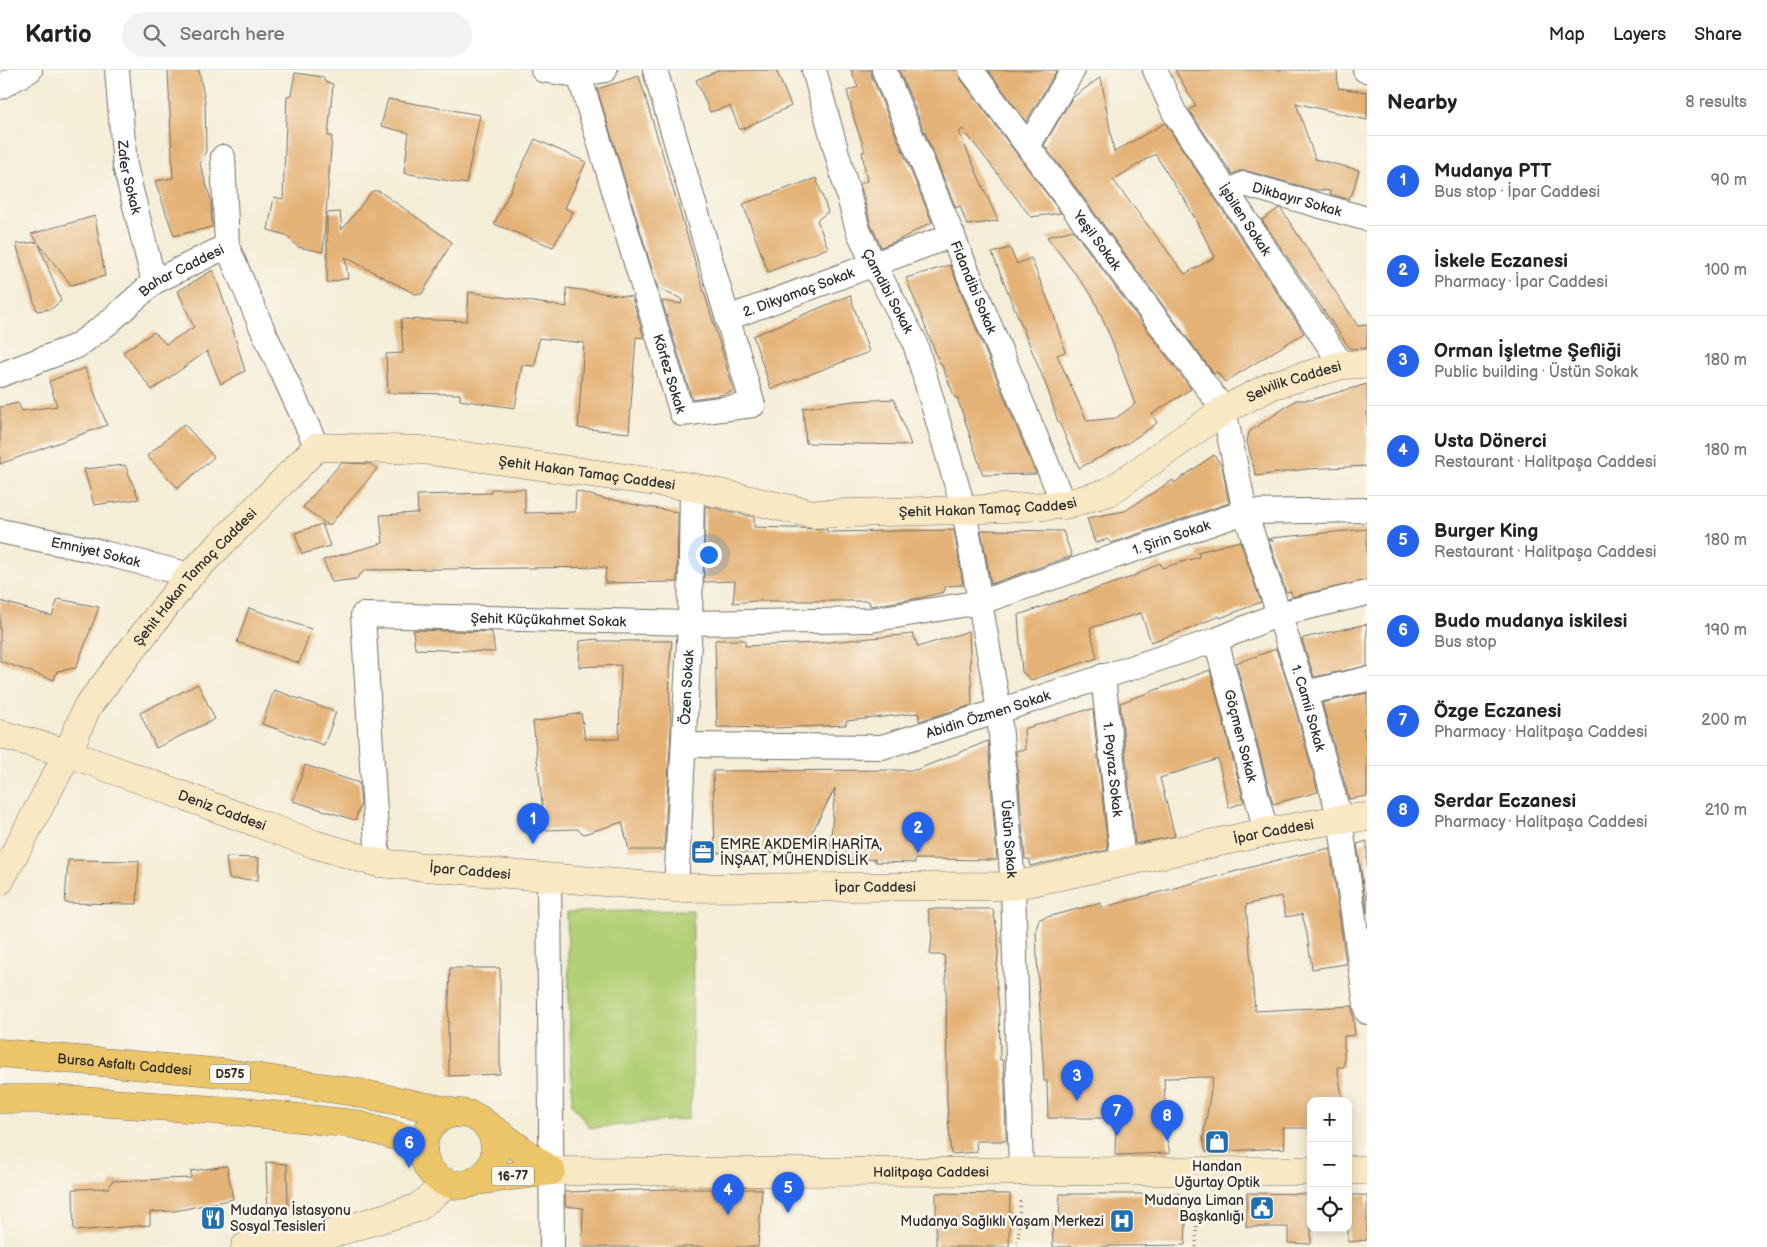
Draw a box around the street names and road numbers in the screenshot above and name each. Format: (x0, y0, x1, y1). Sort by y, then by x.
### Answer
street label: Zafer Sokak (114, 139, 145, 216)
street label: Dikbayır Sokak (1250, 178, 1344, 220)
street label: İşbilen Sokak (1215, 180, 1275, 259)
street label: Yeşil Sokak (1069, 206, 1125, 273)
street label: Fidandibi Sokak (947, 238, 1001, 336)
street label: Bahar Caddesi (135, 240, 227, 300)
street label: Çamdibi Sokak (859, 246, 917, 336)
street label: 2. Dikyamaç Sokak (740, 264, 857, 320)
street label: Körfez Sokak (650, 332, 690, 415)
street label: Selvilik Caddesi (1243, 357, 1343, 406)
street label: Şehit Hakan Tamaç Caddesi (498, 452, 676, 493)
street label: Şehit Hakan Tamaç Caddesi (899, 493, 1079, 520)
street label: Şehit Hakan Tamaç Caddesi (130, 504, 260, 649)
street label: 1. Şirin Sokak (1130, 516, 1212, 558)
street label: Emniyet Sokak (49, 533, 142, 571)
street label: Şehit Küçükahmet Sokak (470, 609, 627, 630)
street label: Özen Sokak (675, 649, 697, 725)
street label: 1. Camii Sokak (1288, 663, 1329, 753)
street label: Abidin Özmen Sokak (924, 686, 1052, 742)
street label: Göçmen Sokak (1221, 688, 1261, 784)
street label: 1. Poyraz Sokak (1100, 721, 1127, 818)
street label: Deniz Caddesi (176, 786, 269, 834)
street label: Üstün Sokak (998, 799, 1021, 879)
street label: İpar Caddesi (1232, 815, 1315, 847)
street label: İpar Caddesi (429, 858, 511, 883)
street label: İpar Caddesi (835, 878, 916, 896)
street label: Bursa Asfaltı Caddesi (57, 1050, 192, 1079)
road number: D575 (210, 1064, 250, 1084)
street label: Halitpaşa Caddesi (873, 1163, 989, 1180)
road number: 16-77 (492, 1166, 534, 1186)

